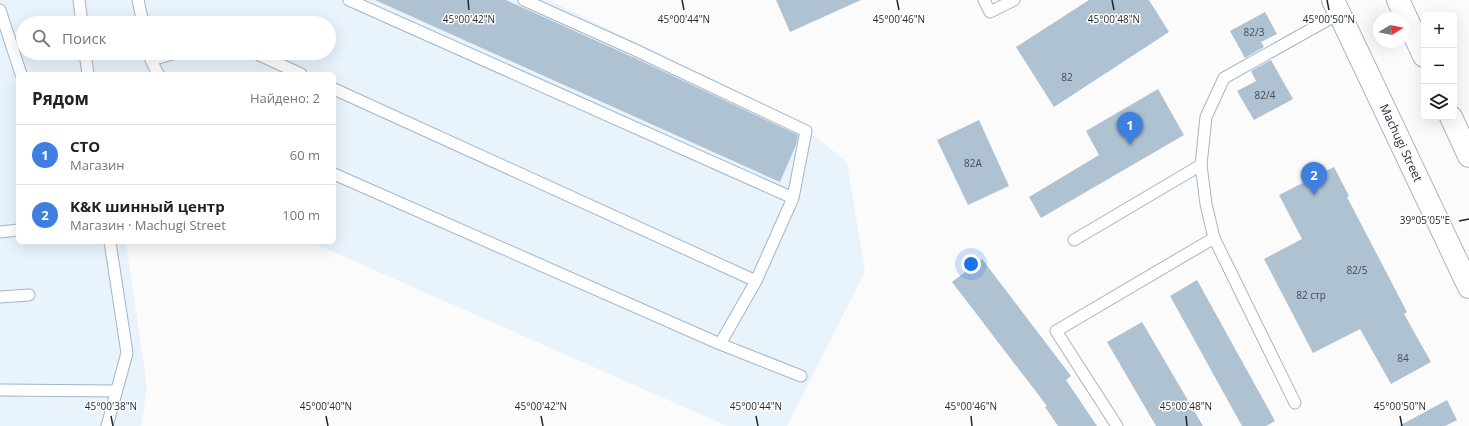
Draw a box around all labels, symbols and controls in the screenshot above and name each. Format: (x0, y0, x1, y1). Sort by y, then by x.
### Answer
text: 45°00'42"N (443, 12, 495, 26)
text: 45°00'44"N (658, 12, 710, 26)
text: 45°00'46"N (873, 12, 925, 26)
text: 45°00'48"N (1088, 12, 1140, 26)
text: 45°00'50"N (1303, 12, 1355, 26)
north arrow (1373, 12, 1409, 48)
map controls (1421, 12, 1457, 120)
button: + (1421, 12, 1457, 48)
search box (16, 16, 336, 60)
house number: 82/3 (1244, 25, 1265, 39)
icon: search (30, 27, 52, 49)
text: Поиск (62, 28, 106, 48)
button: − (1421, 48, 1457, 84)
house number: 82 (1061, 70, 1073, 84)
button: layers (1421, 84, 1457, 120)
text: Рядом (32, 87, 89, 110)
house number: 82/4 (1255, 88, 1276, 102)
text: Найдено: 2 (250, 89, 320, 107)
street label: Machugi Street (1376, 101, 1427, 184)
pin: 1 (1117, 112, 1143, 145)
text: СТО (70, 136, 100, 156)
text: 1 (41, 146, 49, 164)
text: 60 m (290, 146, 320, 164)
text: Магазин (70, 156, 125, 174)
house number: 82А (964, 156, 983, 170)
pin: 2 (1301, 162, 1327, 195)
text: K&K шинный центр (70, 196, 225, 216)
text: 2 (41, 206, 49, 224)
text: 100 m (282, 206, 320, 224)
text: 39°05'05"E (1400, 213, 1450, 227)
text: Магазин · Machugi Street (70, 216, 226, 234)
your location (961, 254, 981, 274)
house number: 82/5 (1347, 263, 1368, 277)
house number: 82 стр (1296, 288, 1326, 302)
house number: 84 (1397, 351, 1409, 365)
text: 45°00'38"N (85, 399, 137, 413)
text: 45°00'40"N (300, 399, 352, 413)
text: 45°00'42"N (515, 399, 567, 413)
text: 45°00'44"N (730, 399, 782, 413)
text: 45°00'46"N (945, 399, 997, 413)
text: 45°00'48"N (1160, 399, 1212, 413)
text: 45°00'50"N (1374, 399, 1426, 413)

